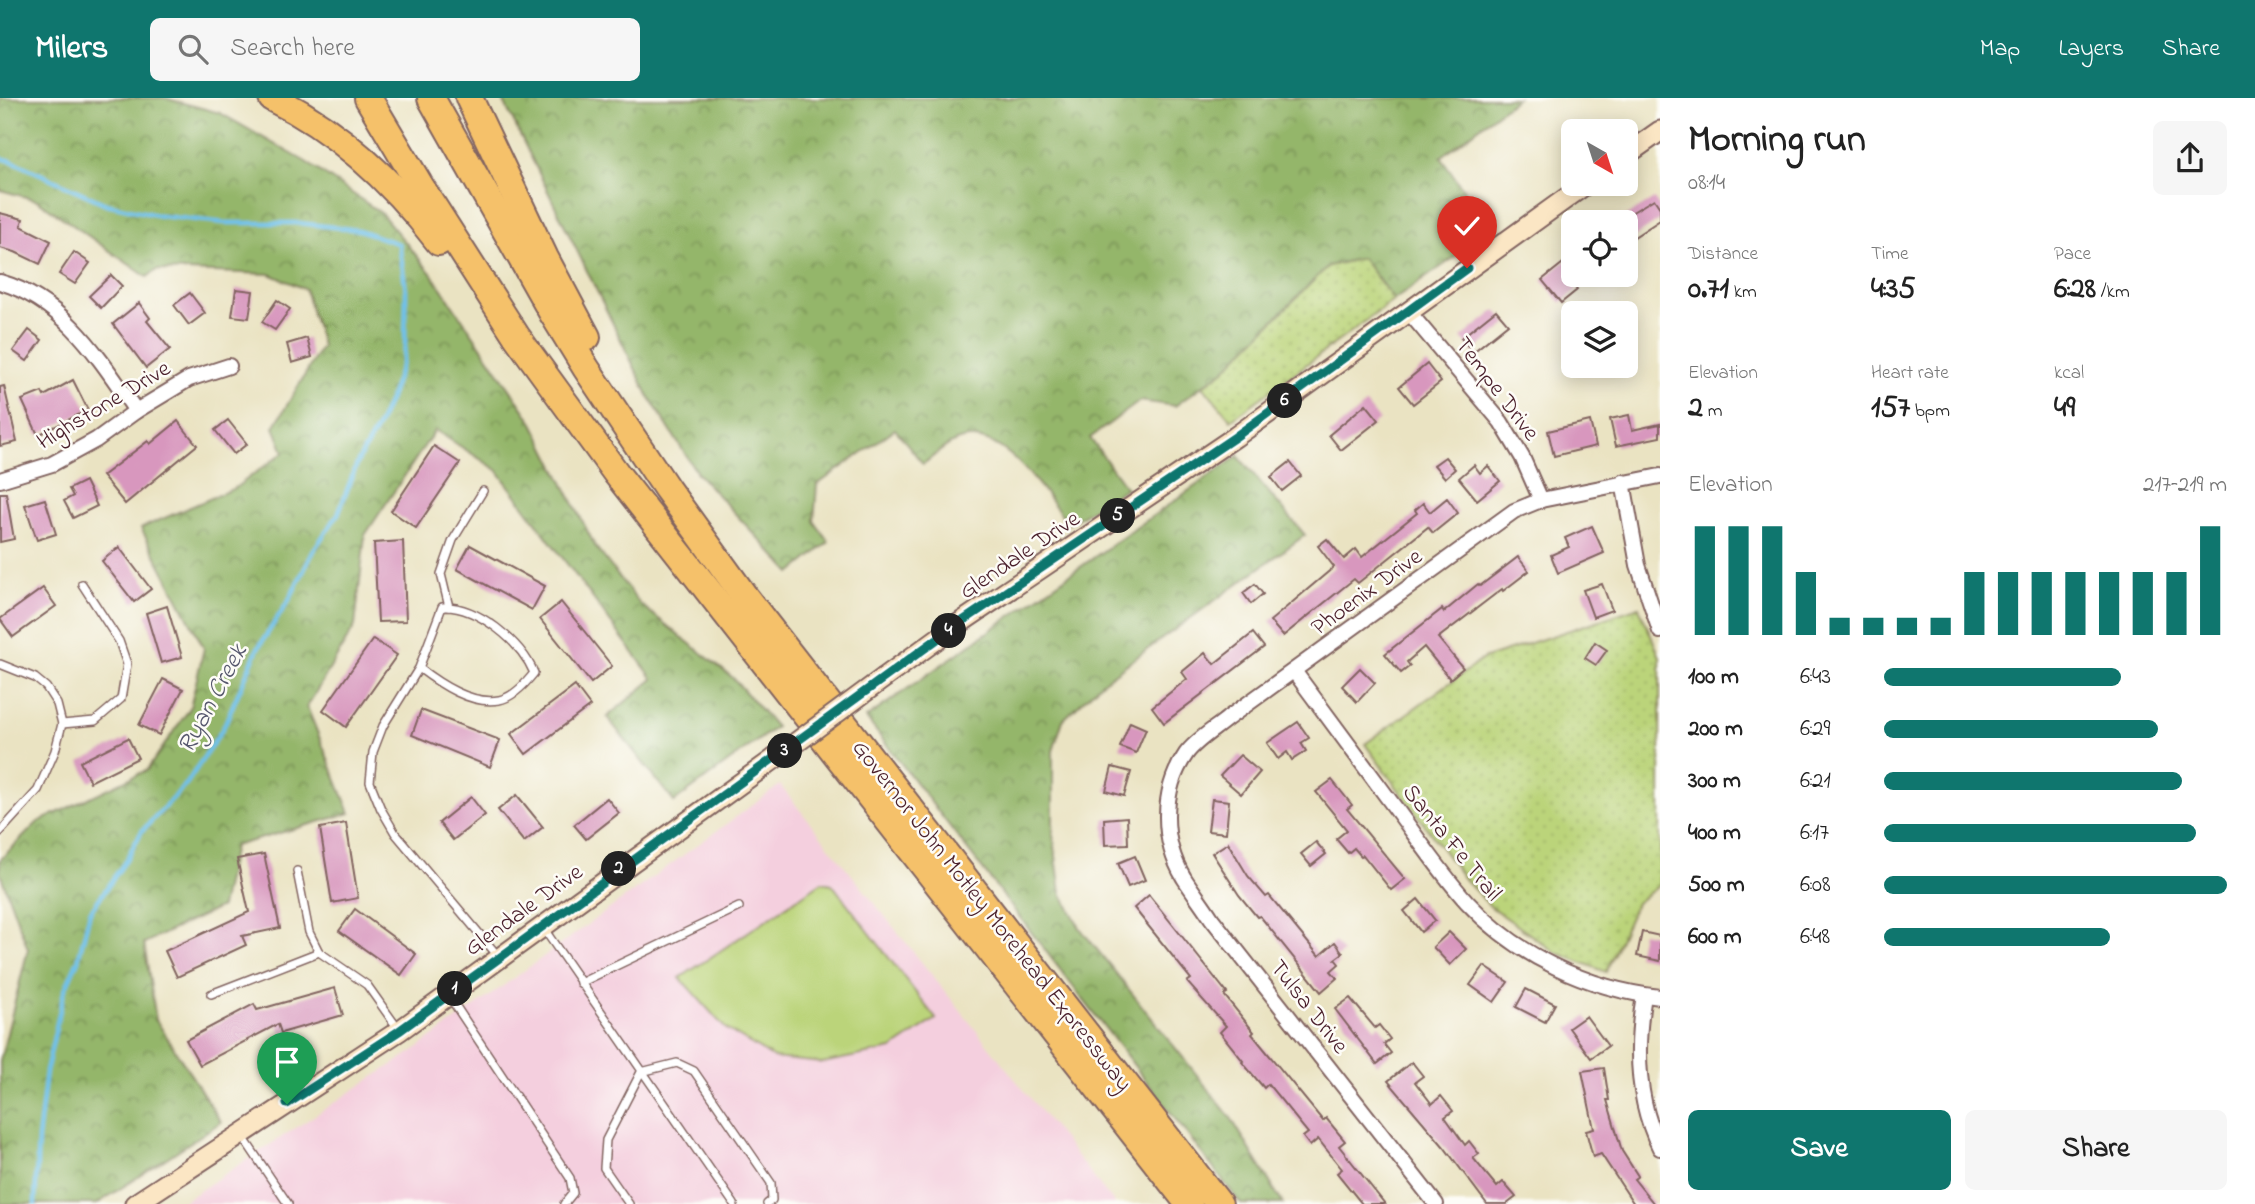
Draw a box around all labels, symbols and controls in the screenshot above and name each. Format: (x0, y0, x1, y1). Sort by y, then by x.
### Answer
search box (150, 18, 640, 81)
text: Milers (35, 25, 108, 73)
icon: search (174, 30, 212, 68)
text: Search here (230, 30, 355, 68)
text: Map (1980, 32, 2020, 67)
text: Layers (2058, 32, 2124, 67)
text: Share (2162, 32, 2220, 67)
text: Morning run (1688, 113, 1866, 169)
north arrow (1561, 119, 1638, 196)
map controls (1561, 119, 1638, 378)
button: share (2153, 121, 2227, 195)
text: 08:14 (1688, 167, 1725, 200)
pin (1437, 196, 1497, 268)
icon: check (1448, 207, 1486, 245)
button: locate (1561, 210, 1638, 287)
text: Distance (1688, 241, 1758, 268)
text: Time (1871, 241, 1909, 268)
text: Pace (2054, 241, 2091, 268)
text: 0.71 (1688, 268, 1729, 312)
text: 4:35 (1871, 268, 1915, 312)
text: 6:28 (2054, 268, 2096, 312)
text: km (1729, 279, 1757, 306)
text: /km (2096, 279, 2130, 306)
button: layers (1561, 301, 1638, 378)
street label: Tempe Drive (1445, 330, 1547, 449)
street label: Highstone Drive (31, 352, 178, 460)
text: Elevation (1688, 360, 1758, 387)
text: Heart rate (1871, 360, 1949, 387)
text: kcal (2054, 360, 2084, 387)
pin: 6 (1268, 384, 1302, 418)
text: 6 (1280, 387, 1289, 414)
text: 2 (1688, 387, 1703, 431)
text: 157 (1871, 387, 1910, 431)
text: 49 (2054, 387, 2075, 431)
text: m (1703, 398, 1722, 425)
text: bpm (1910, 398, 1950, 425)
text: Elevation (1688, 469, 1773, 502)
text: 217–219 m (2143, 469, 2227, 502)
pin: 5 (1100, 498, 1136, 534)
text: 5 (1112, 502, 1123, 529)
street label: Glendale Drive (953, 503, 1088, 609)
street label: Phoenix Drive (1305, 540, 1431, 645)
pin: 4 (932, 614, 967, 648)
text: 4 (945, 617, 952, 644)
water label: Ryan Creek (169, 636, 259, 761)
text: 100 m (1688, 661, 1739, 694)
text: 6:43 (1800, 661, 1831, 694)
text: 200 m (1688, 713, 1743, 746)
text: 6:29 (1800, 713, 1830, 746)
street label: Governor John Motley Morehead Expressway (842, 733, 1140, 1101)
pin: 3 (768, 734, 802, 768)
text: 3 (781, 737, 788, 764)
text: 300 m (1688, 765, 1741, 798)
text: 6:21 (1800, 765, 1831, 798)
street label: Santa Fe Trail (1393, 777, 1509, 910)
text: 400 m (1688, 817, 1741, 850)
text: 6:17 (1800, 817, 1829, 850)
pin: 2 (602, 852, 636, 886)
text: 2 (614, 855, 623, 882)
street label: Glendale Drive (458, 856, 591, 966)
text: 500 m (1688, 869, 1745, 902)
text: 6:08 (1800, 869, 1831, 902)
text: 600 m (1688, 921, 1742, 954)
text: 6:48 (1800, 921, 1830, 954)
street label: Tulsa Drive (1260, 953, 1356, 1062)
pin: 1 (438, 972, 472, 1006)
text: 1 (451, 975, 458, 1002)
pin (257, 1032, 317, 1104)
icon: arrive (268, 1043, 306, 1081)
button: Save (1688, 1110, 1951, 1190)
button: Share (1965, 1110, 2227, 1190)

